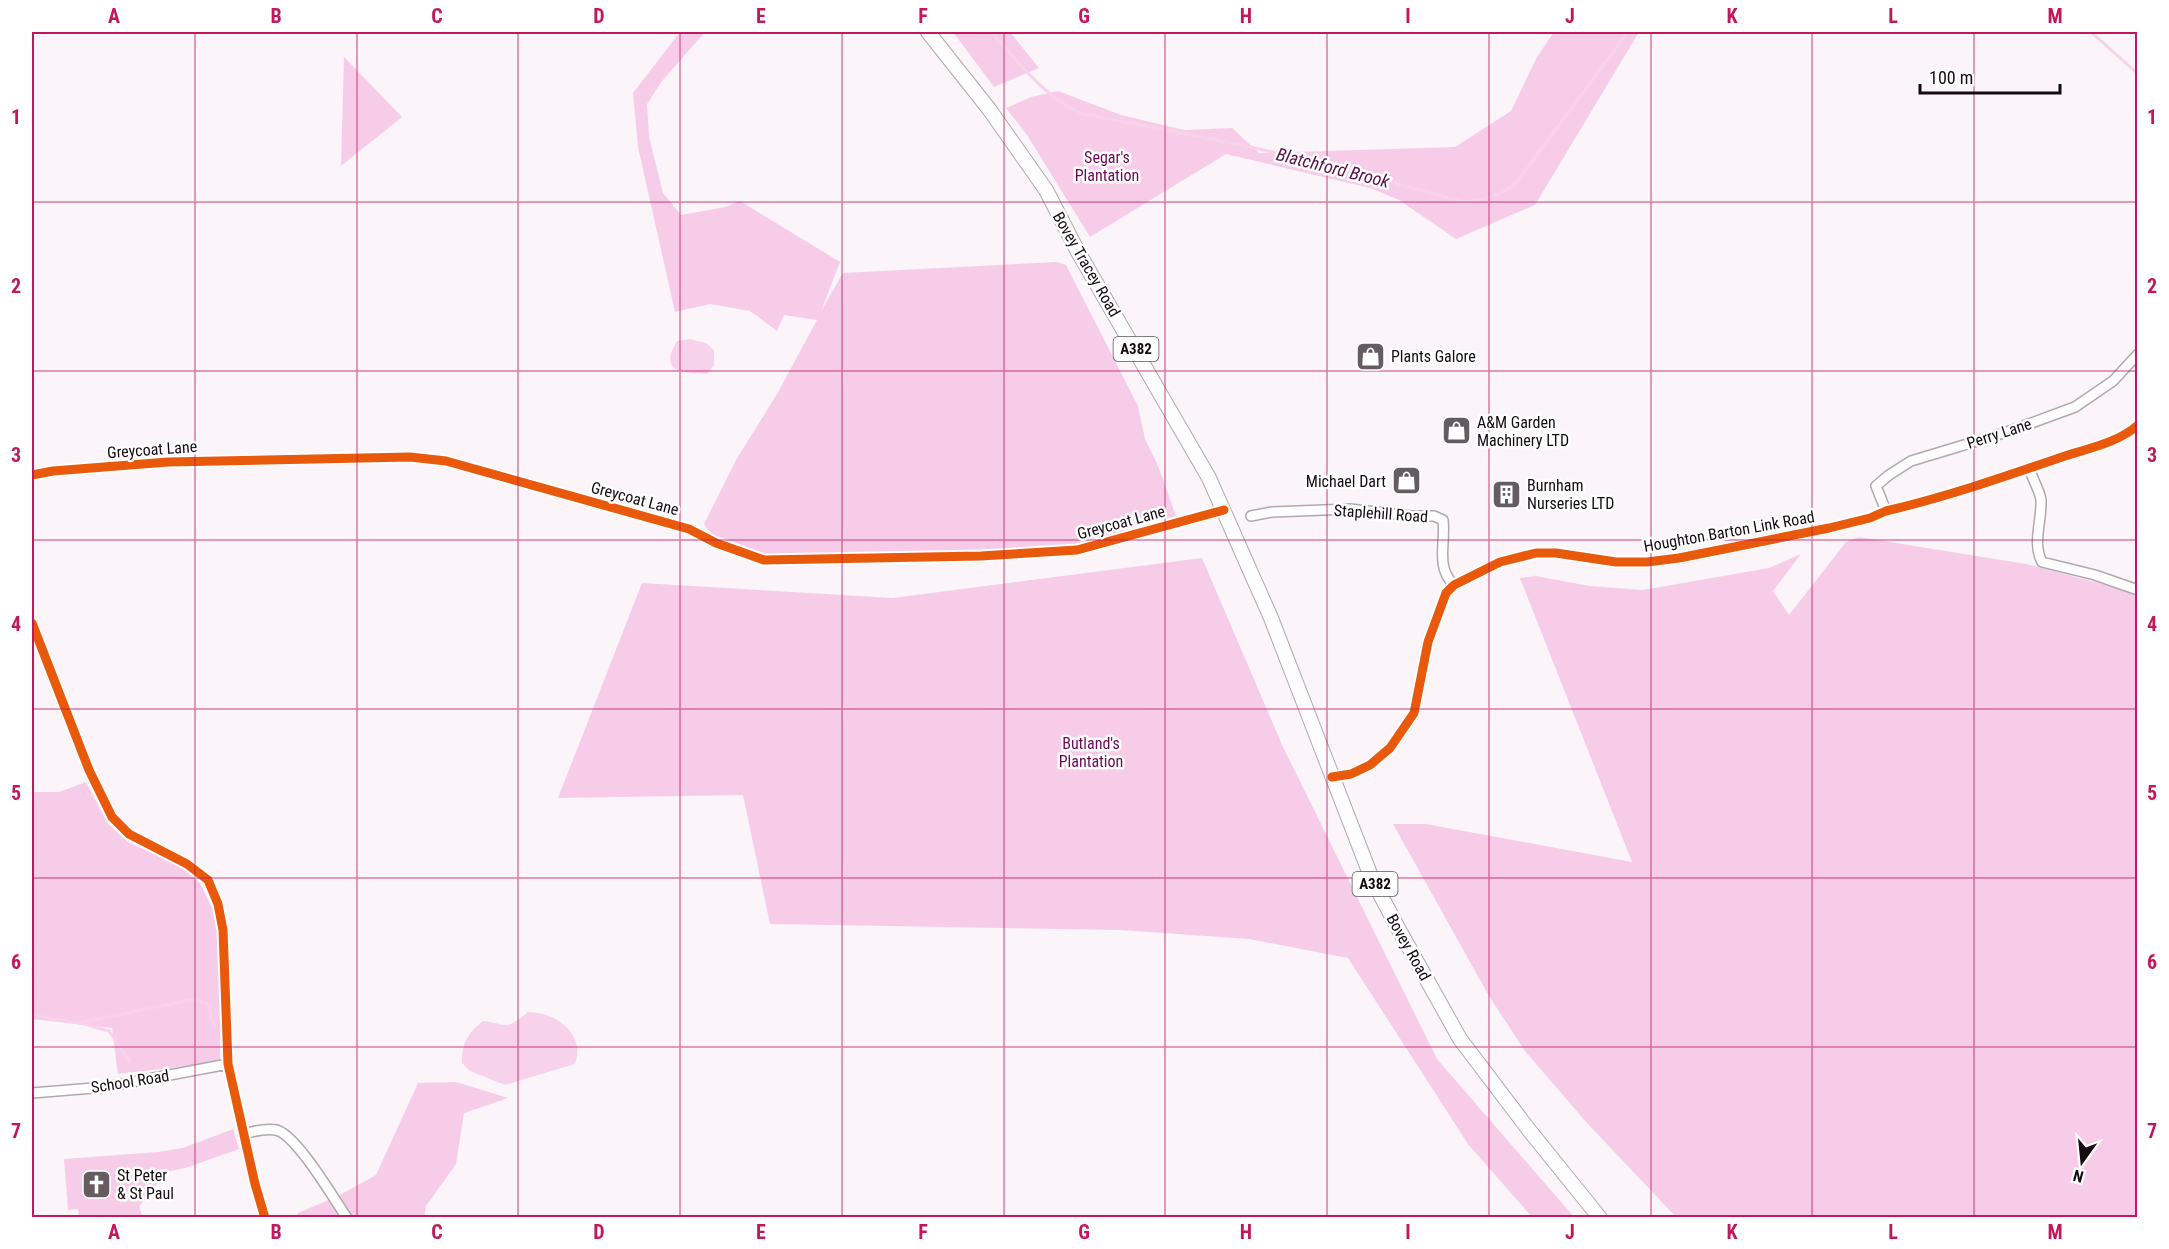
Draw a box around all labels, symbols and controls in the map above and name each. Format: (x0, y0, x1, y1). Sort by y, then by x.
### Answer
text: A (108, 4, 120, 28)
text: B (270, 4, 282, 28)
text: C (431, 4, 443, 28)
text: D (593, 4, 605, 28)
text: E (756, 4, 766, 28)
text: F (918, 4, 928, 28)
text: G (1078, 4, 1090, 28)
text: H (1240, 4, 1252, 28)
text: I (1405, 4, 1411, 28)
text: J (1565, 4, 1575, 28)
text: K (1726, 4, 1738, 28)
text: L (1888, 4, 1898, 28)
text: M (2047, 4, 2063, 28)
scale bar (1920, 57, 2060, 95)
text: 100 m (1929, 67, 1973, 88)
text: 1 (11, 105, 21, 129)
text: 1 (2147, 105, 2157, 129)
water label: Blatchford Brook (1274, 143, 1393, 192)
park label: Segar's Plantation (1075, 148, 1139, 185)
street label: Bovey Tracey Road (1049, 208, 1124, 320)
text: 2 (11, 274, 21, 298)
text: 2 (2147, 274, 2157, 298)
road number: A382 (1114, 337, 1158, 361)
shop icon: Plants Galore (1354, 340, 1386, 372)
place label: Plants Galore (1391, 347, 1476, 366)
place label: A&M Garden Machinery LTD (1477, 413, 1569, 450)
street label: Perry Lane (1964, 414, 2034, 453)
shop icon: A&M Garden Machinery LTD (1440, 415, 1472, 447)
street label: Greycoat Lane (106, 437, 198, 462)
text: 3 (11, 443, 21, 467)
text: 3 (2147, 443, 2157, 467)
shop icon: Michael Dart (1391, 465, 1423, 497)
place label: Michael Dart (1306, 472, 1386, 491)
place label: Burnham Nurseries LTD (1527, 476, 1614, 513)
street label: Greycoat Lane (589, 478, 681, 519)
building icon: Burnham Nurseries LTD (1490, 478, 1522, 510)
street label: Staplehill Road (1333, 501, 1429, 526)
street label: Greycoat Lane (1075, 502, 1167, 543)
street label: Houghton Barton Link Road (1642, 507, 1816, 556)
text: 4 (11, 612, 21, 636)
text: 4 (2147, 612, 2157, 636)
park label: Butland's Plantation (1059, 734, 1123, 771)
text: 5 (11, 781, 21, 805)
text: 5 (2147, 781, 2157, 805)
road number: A382 (1352, 872, 1398, 896)
street label: Bovey Road (1382, 911, 1435, 984)
text: 6 (11, 950, 21, 974)
text: 6 (2147, 950, 2157, 974)
street label: School Road (90, 1066, 171, 1097)
text: 7 (11, 1119, 21, 1143)
text: 7 (2147, 1119, 2157, 1143)
north arrow (2052, 1132, 2112, 1192)
place label: St Peter & St Paul (117, 1166, 174, 1203)
text: N (2071, 1166, 2085, 1186)
church icon: St Peter & St Paul (80, 1168, 112, 1200)
text: A (108, 1220, 120, 1244)
text: B (270, 1220, 282, 1244)
text: C (431, 1220, 443, 1244)
text: D (593, 1220, 605, 1244)
text: E (756, 1220, 766, 1244)
text: F (918, 1220, 928, 1244)
text: G (1078, 1220, 1090, 1244)
text: H (1240, 1220, 1252, 1244)
text: I (1405, 1220, 1411, 1244)
text: J (1565, 1220, 1575, 1244)
text: K (1726, 1220, 1738, 1244)
text: L (1888, 1220, 1898, 1244)
text: M (2047, 1220, 2063, 1244)

